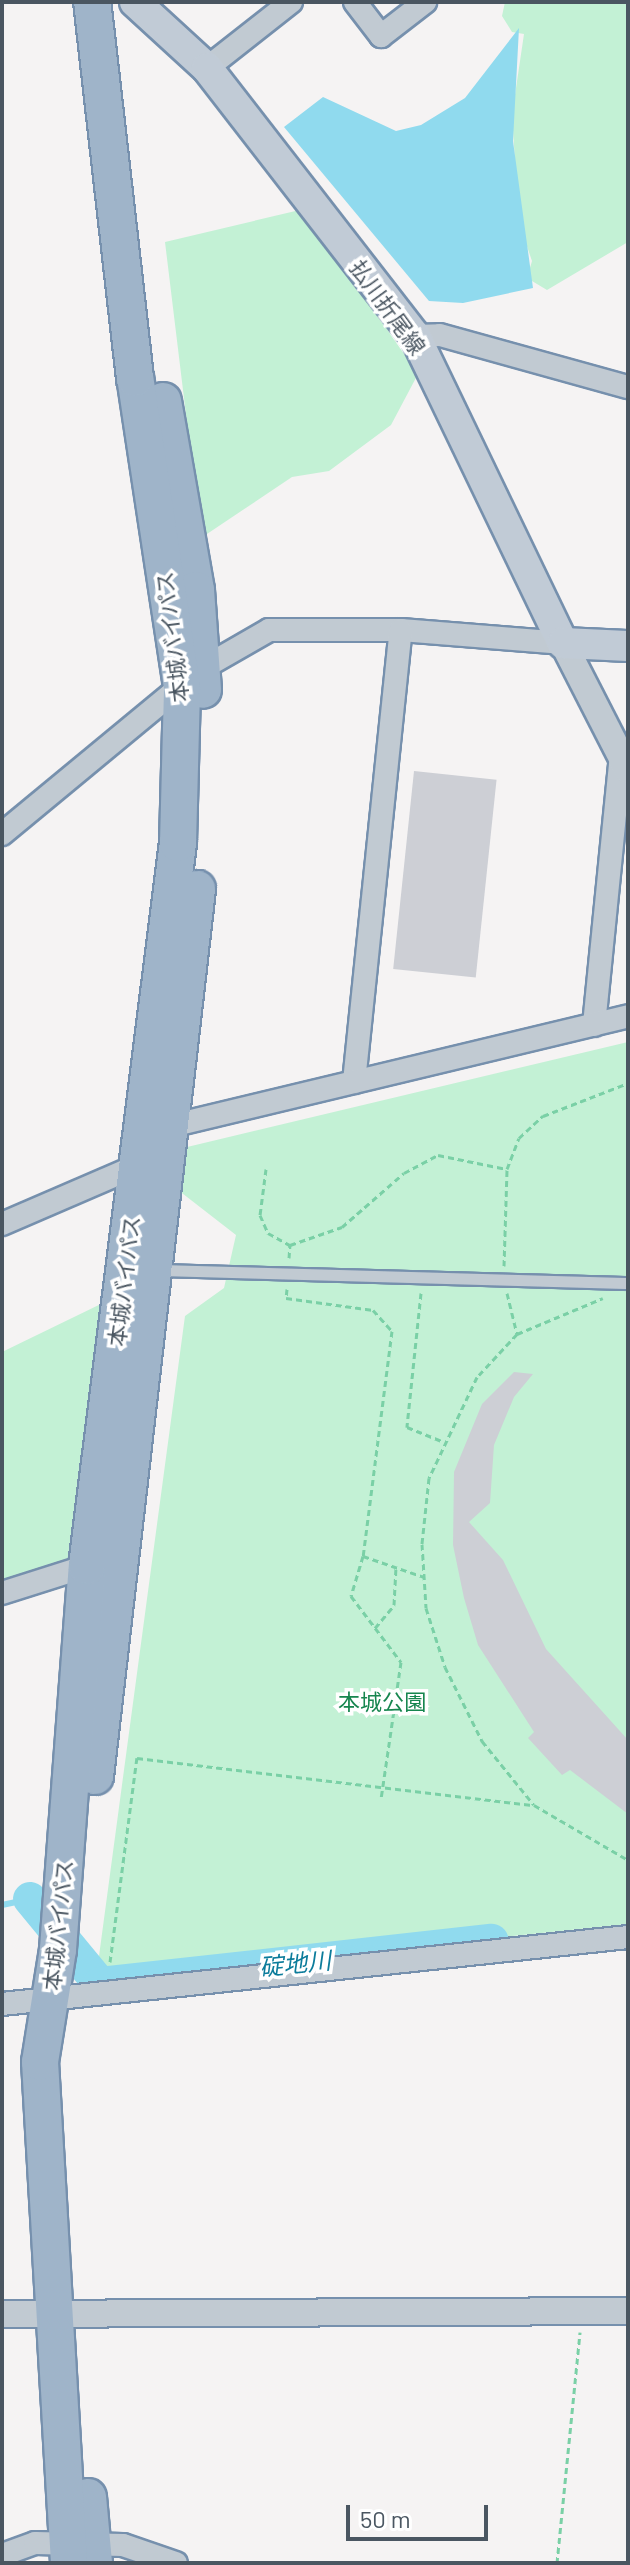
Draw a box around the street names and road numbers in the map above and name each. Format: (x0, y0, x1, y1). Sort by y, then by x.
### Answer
street label: 払川折尾線 (345, 255, 431, 359)
street label: 本城バイパス (151, 570, 193, 704)
street label: 本城バイパス (103, 1214, 145, 1348)
street label: 本城バイパス (38, 1858, 78, 1992)

